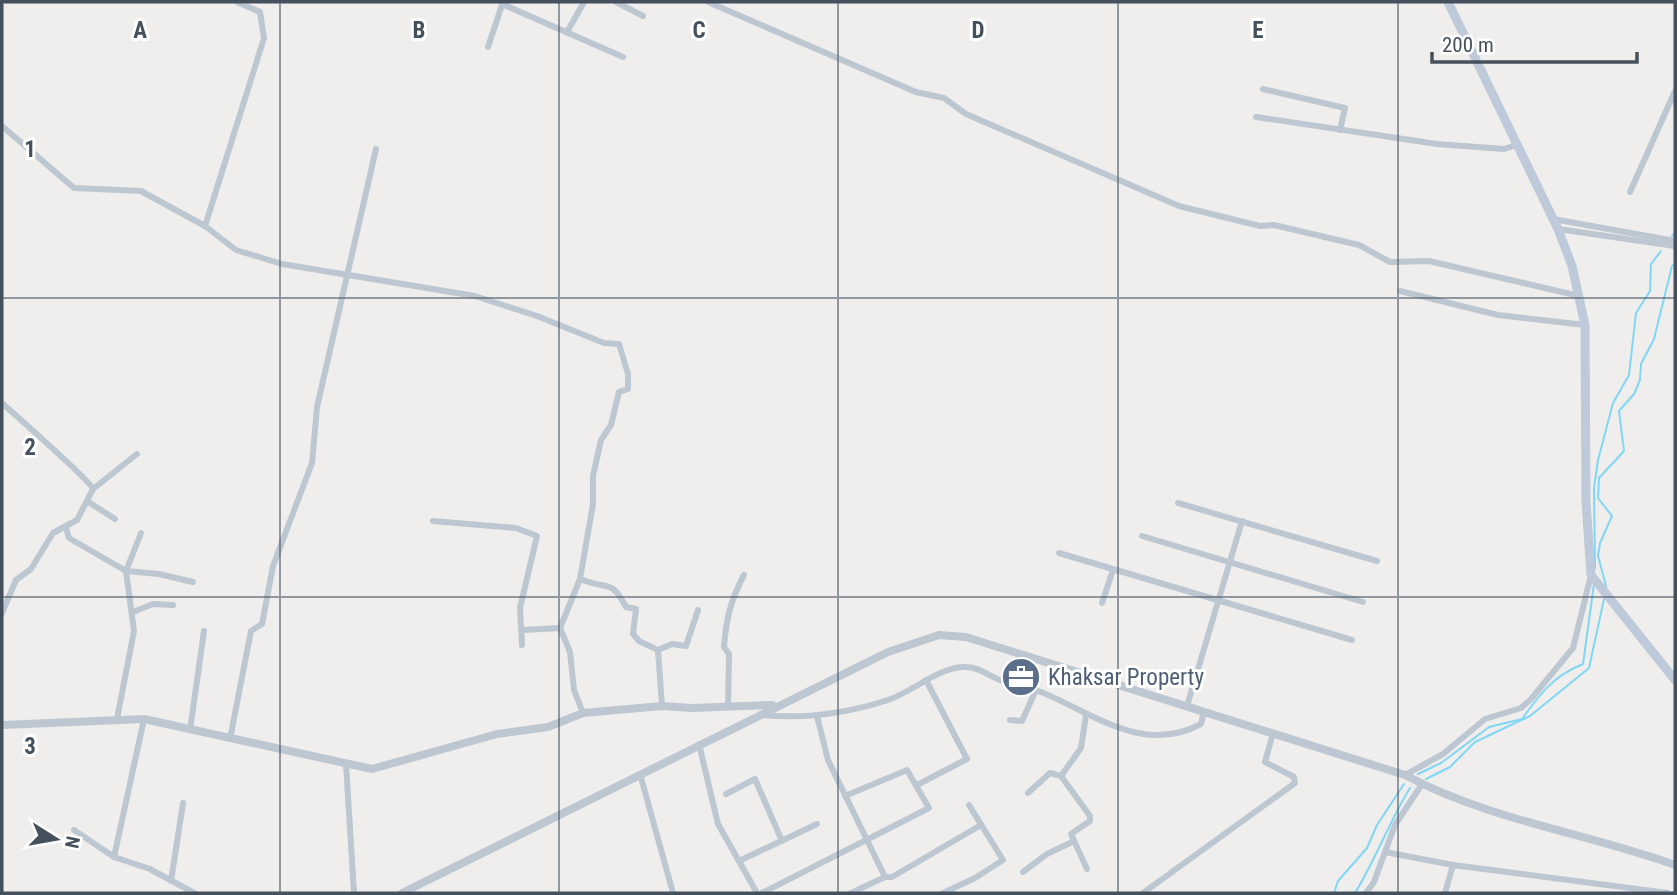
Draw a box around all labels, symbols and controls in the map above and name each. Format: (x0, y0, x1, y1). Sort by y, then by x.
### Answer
text: A (133, 17, 147, 44)
text: B (413, 17, 425, 44)
text: C (692, 17, 706, 44)
text: D (972, 17, 985, 44)
text: E (1252, 17, 1264, 44)
scale bar (1432, 21, 1637, 65)
text: 200 m (1442, 33, 1494, 57)
text: 1 (24, 136, 36, 163)
text: 2 (24, 434, 36, 461)
office icon: Khaksar Property (1000, 656, 1042, 698)
place label: Khaksar Property (1048, 664, 1204, 691)
text: 3 (24, 733, 36, 760)
north arrow (21, 804, 91, 874)
text: N (60, 834, 85, 850)

